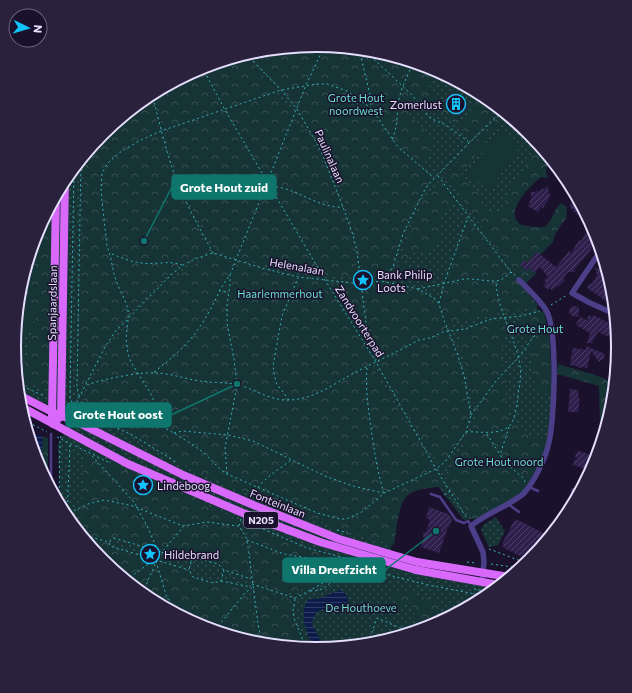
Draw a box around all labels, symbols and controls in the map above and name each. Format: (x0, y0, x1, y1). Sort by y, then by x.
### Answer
north arrow (8, 8, 48, 48)
text: N (32, 24, 45, 34)
park label: Grote Hout noordwest (328, 91, 385, 117)
building icon: Zomerlust (445, 93, 467, 115)
place label: Zomerlust (390, 98, 442, 111)
street label: Paulinalaan (312, 127, 348, 185)
callout: Grote Hout zuid (172, 175, 276, 199)
text: Grote Hout zuid (180, 180, 268, 194)
street label: Helenalaan (269, 255, 325, 277)
street label: Spanjaardslaan (45, 265, 59, 341)
place label: Bank Philip Loots (377, 268, 432, 294)
place icon: Bank Philip Loots (352, 269, 374, 291)
street label: Zandvoorterpad (333, 283, 387, 359)
park label: Haarlemmerhout (237, 287, 323, 300)
park label: Grote Hout (507, 322, 564, 335)
callout: Grote Hout oost (66, 403, 171, 427)
text: Grote Hout oost (73, 407, 163, 421)
park label: Grote Hout noord (455, 455, 543, 468)
place icon: Lindeboog (132, 474, 154, 496)
place label: Lindeboog (157, 479, 210, 492)
street label: Fonteinlaan (248, 486, 308, 520)
road number: N205 (244, 512, 278, 528)
place icon: Hildebrand (139, 543, 161, 565)
place label: Hildebrand (164, 548, 219, 561)
callout: Villa Dreefzicht (283, 558, 385, 582)
text: Villa Dreefzicht (291, 562, 377, 576)
park label: De Houthoeve (325, 601, 397, 614)

